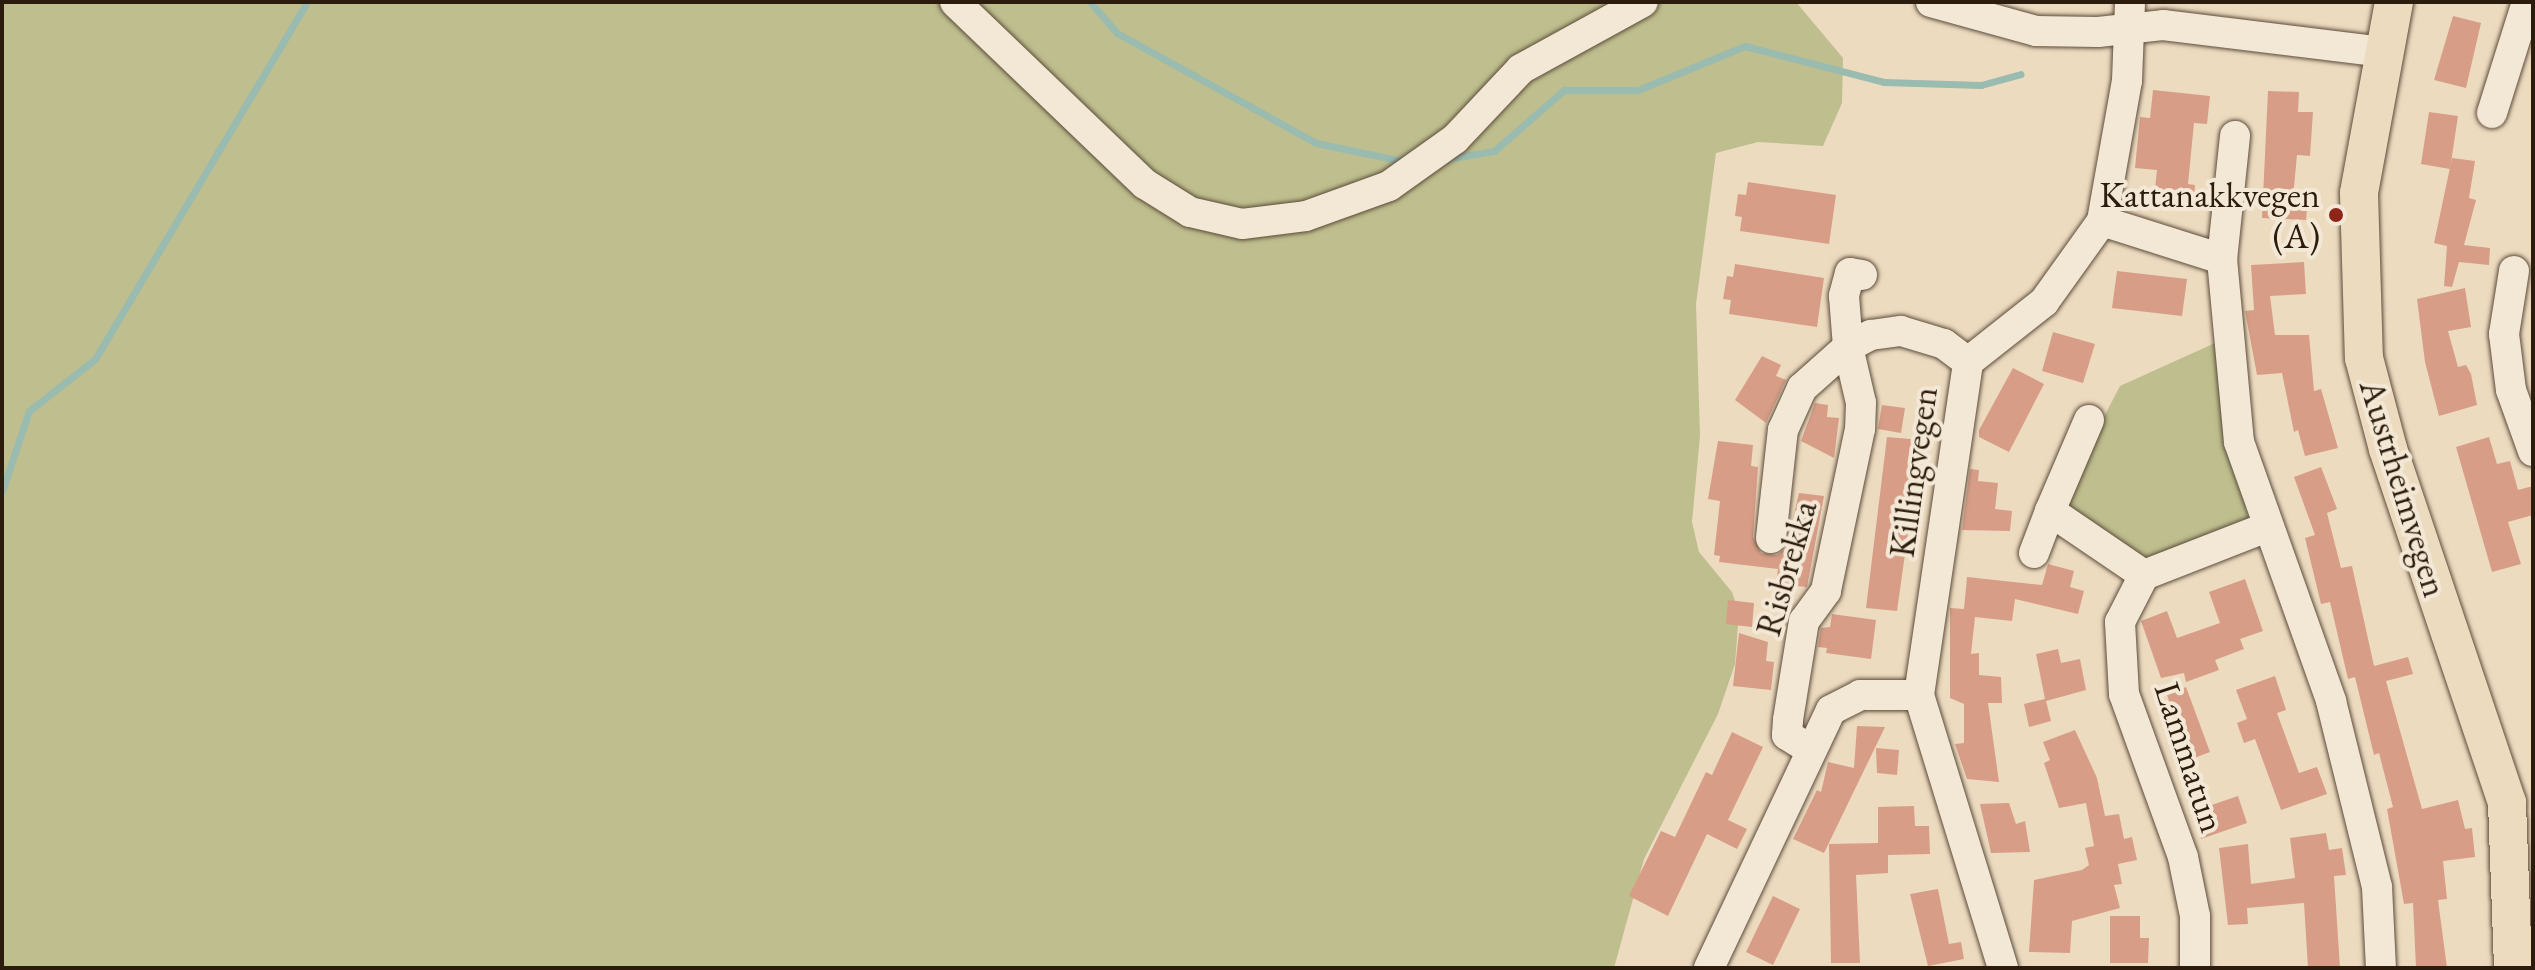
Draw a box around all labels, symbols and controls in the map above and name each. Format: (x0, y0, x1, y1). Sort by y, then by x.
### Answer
place label: Kattanakkvegen (A) (2099, 172, 2320, 257)
marker: Kattanakkvegen (A) (2327, 206, 2345, 224)
street label: Austrheimvegen (2350, 374, 2458, 602)
street label: Killingvegen (1880, 384, 1946, 560)
street label: Risbrekka (1746, 495, 1826, 641)
street label: Lammatun (2146, 677, 2234, 837)

